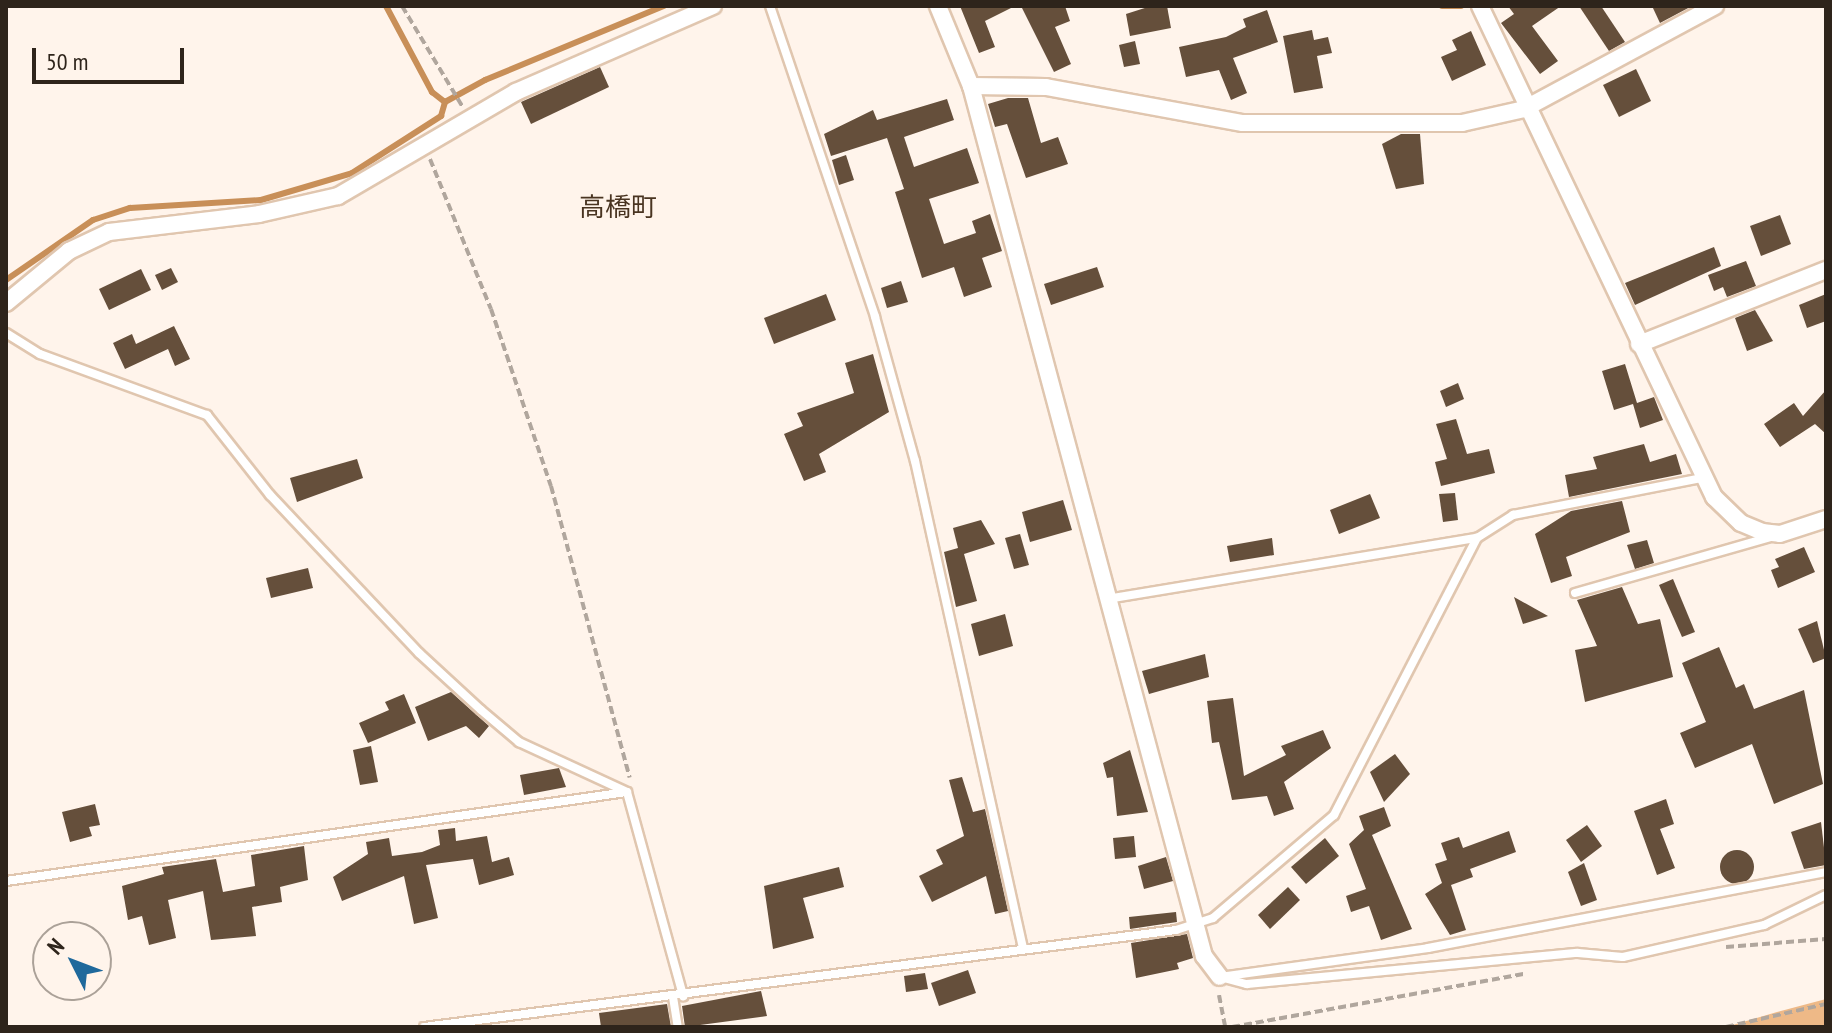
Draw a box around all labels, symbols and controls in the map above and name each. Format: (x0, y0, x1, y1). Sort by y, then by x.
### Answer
scale bar (36, 32, 188, 82)
text: 50 m (46, 46, 88, 77)
district label: 高橋町 (579, 191, 657, 223)
north arrow (32, 921, 112, 1001)
text: N (41, 932, 70, 960)

